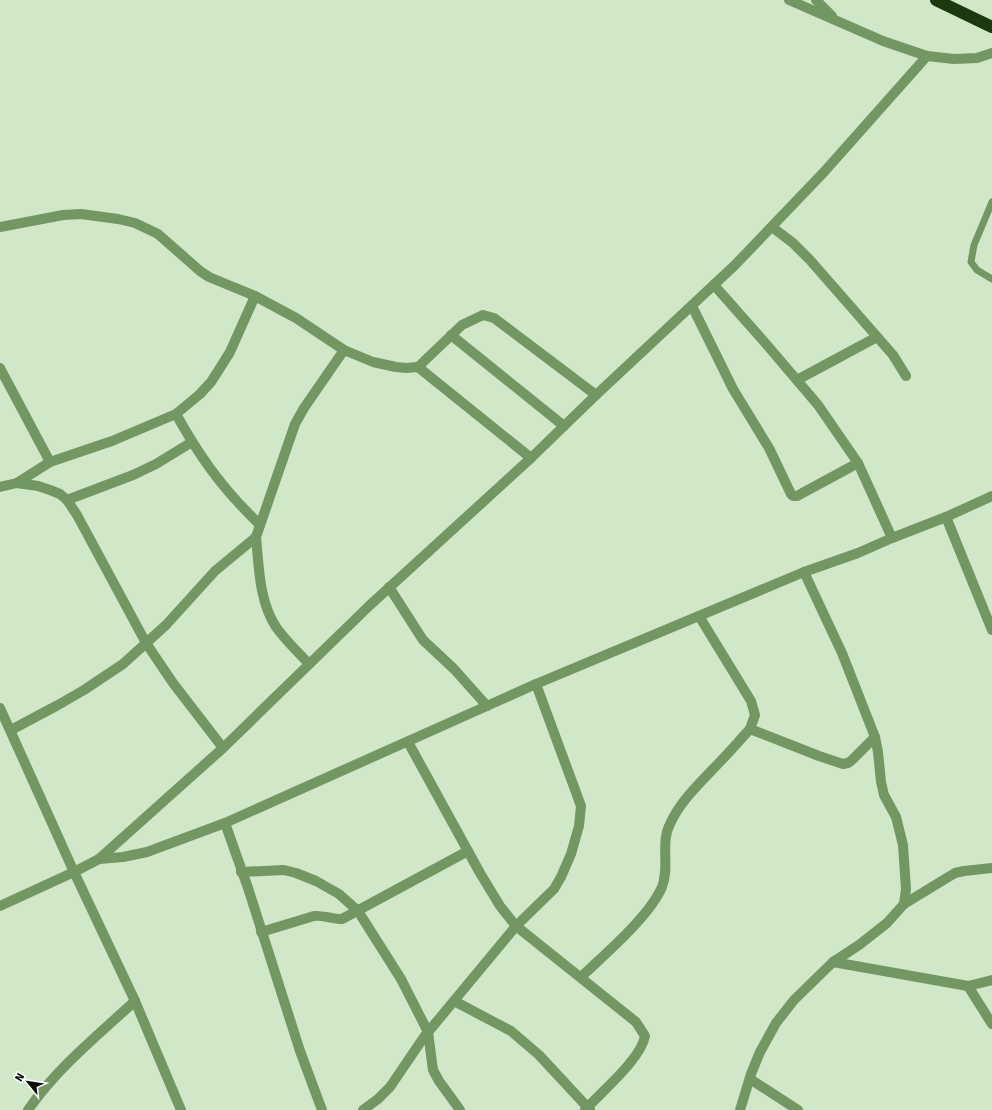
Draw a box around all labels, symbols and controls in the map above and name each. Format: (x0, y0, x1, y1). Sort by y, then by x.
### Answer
north arrow (8, 1062, 48, 1102)
text: N (12, 1071, 27, 1084)

